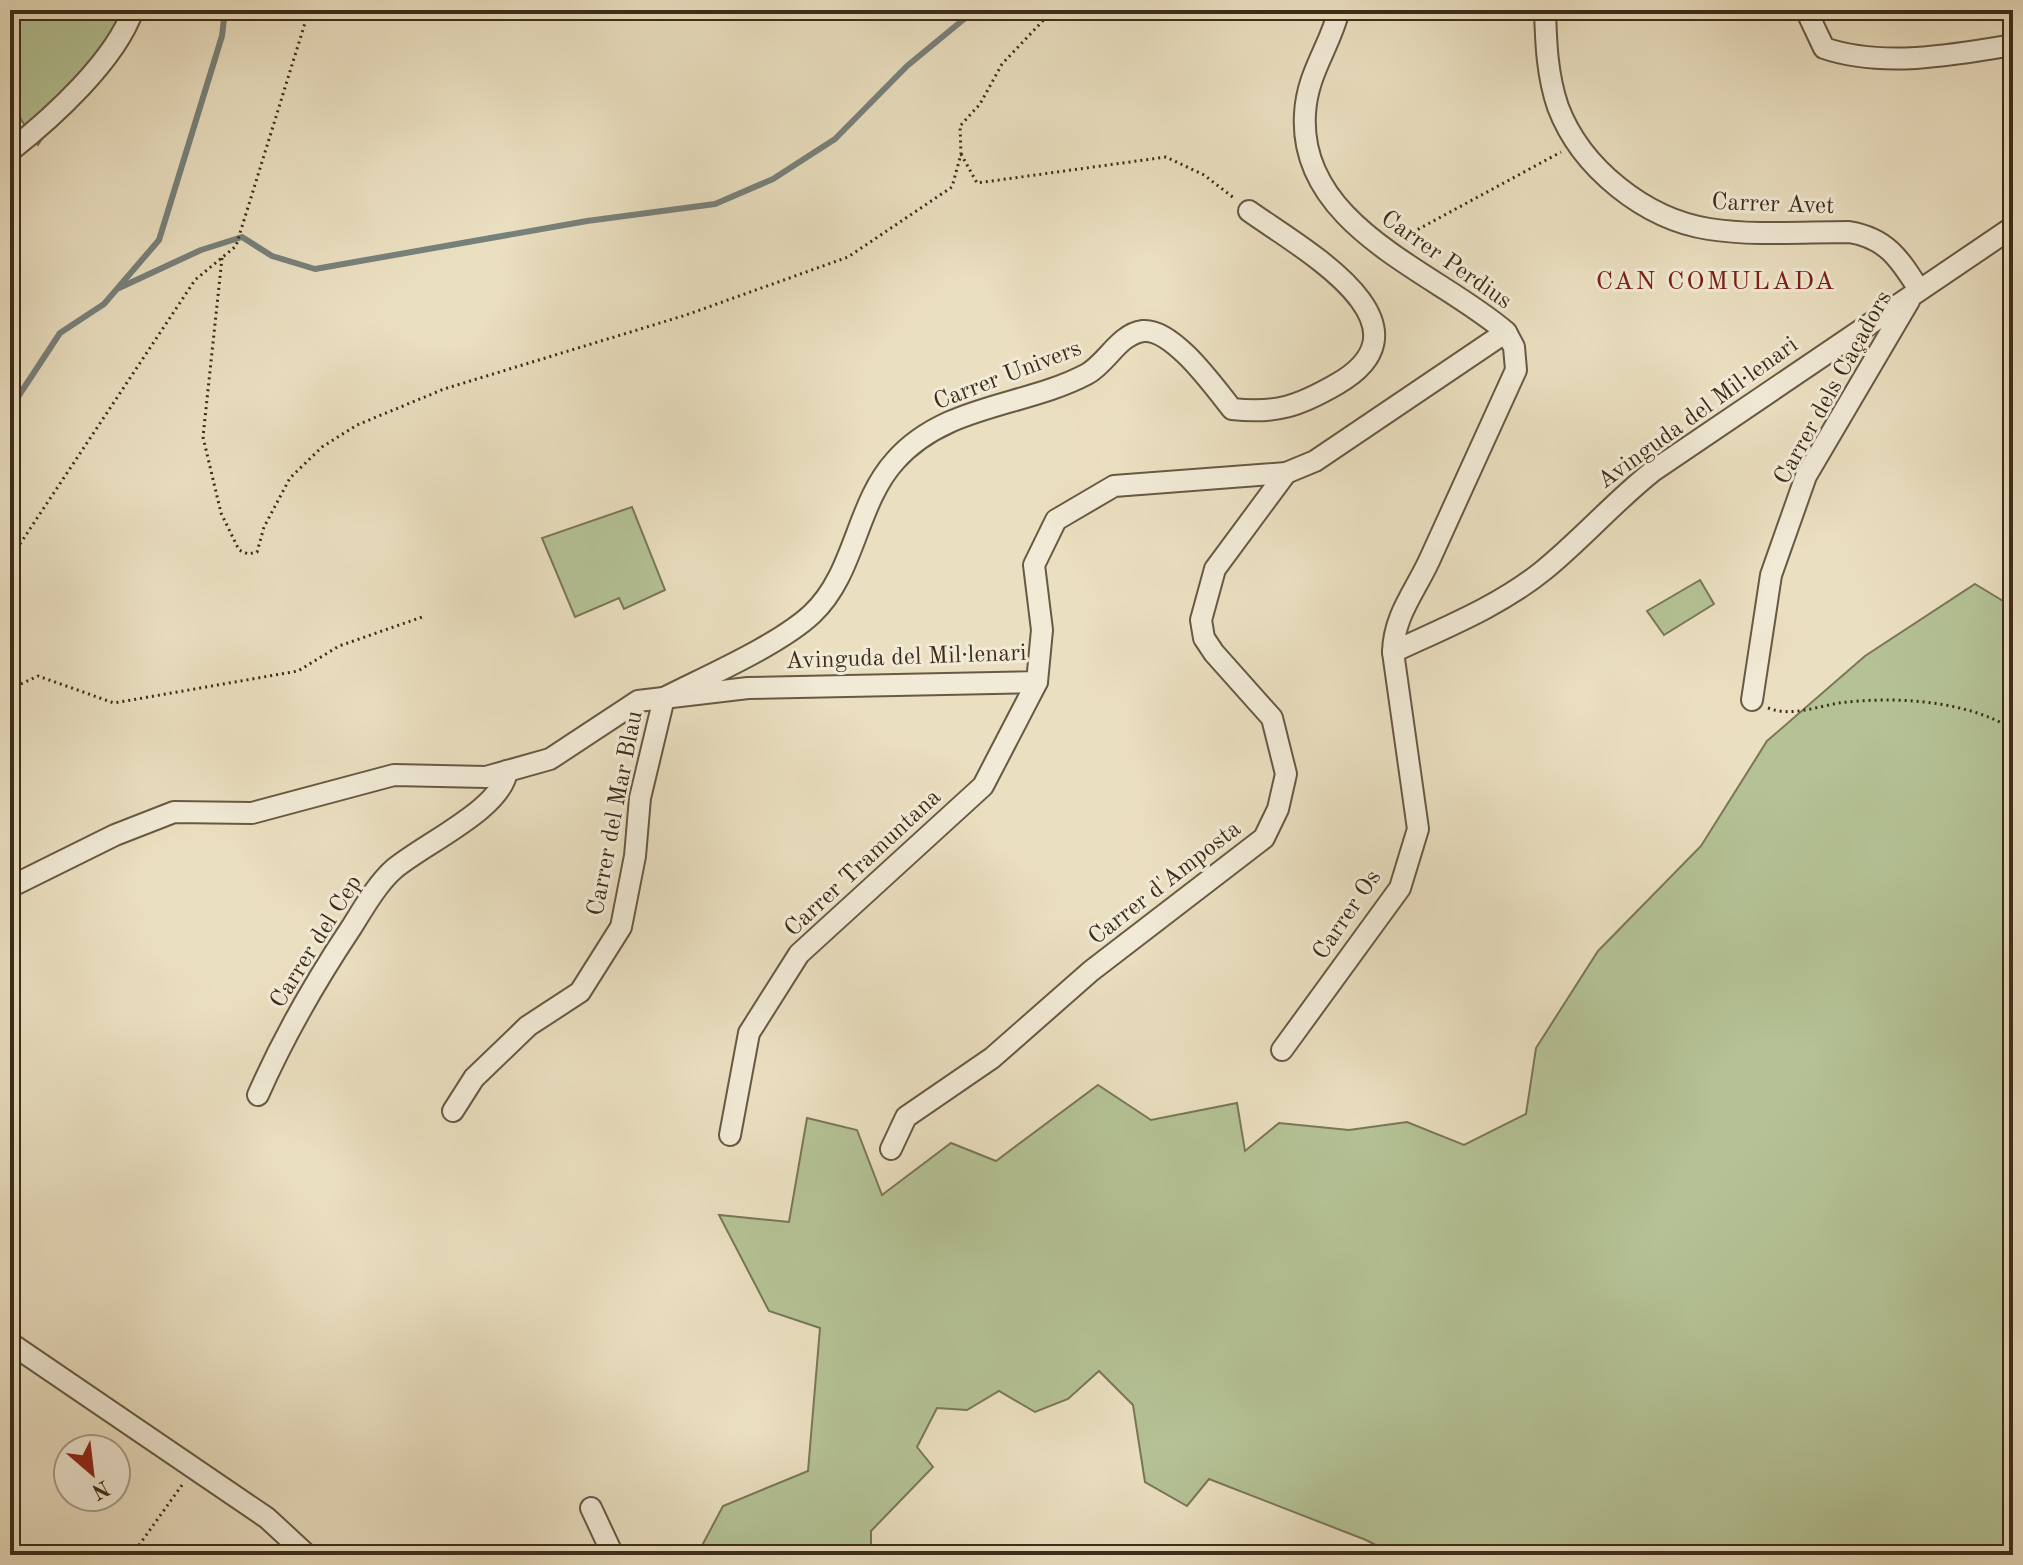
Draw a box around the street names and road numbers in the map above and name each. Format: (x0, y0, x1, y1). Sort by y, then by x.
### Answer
street label: Carrer Avet (1711, 191, 1835, 219)
street label: Carrer Perdius (1376, 207, 1516, 314)
street label: Carrer dels Caçadors (1771, 287, 1897, 489)
street label: Avinguda del Mil·lenari (1594, 333, 1803, 494)
street label: Carrer Univers (930, 337, 1085, 415)
street label: Avinguda del Mil·lenari (785, 642, 1027, 674)
street label: Carrer del Mar Blau (584, 709, 648, 918)
street label: Carrer Tramuntana (781, 785, 946, 942)
street label: Carrer d'Amposta (1085, 817, 1246, 950)
street label: Carrer Os (1309, 866, 1386, 964)
street label: Carrer del Cep (266, 871, 367, 1013)

